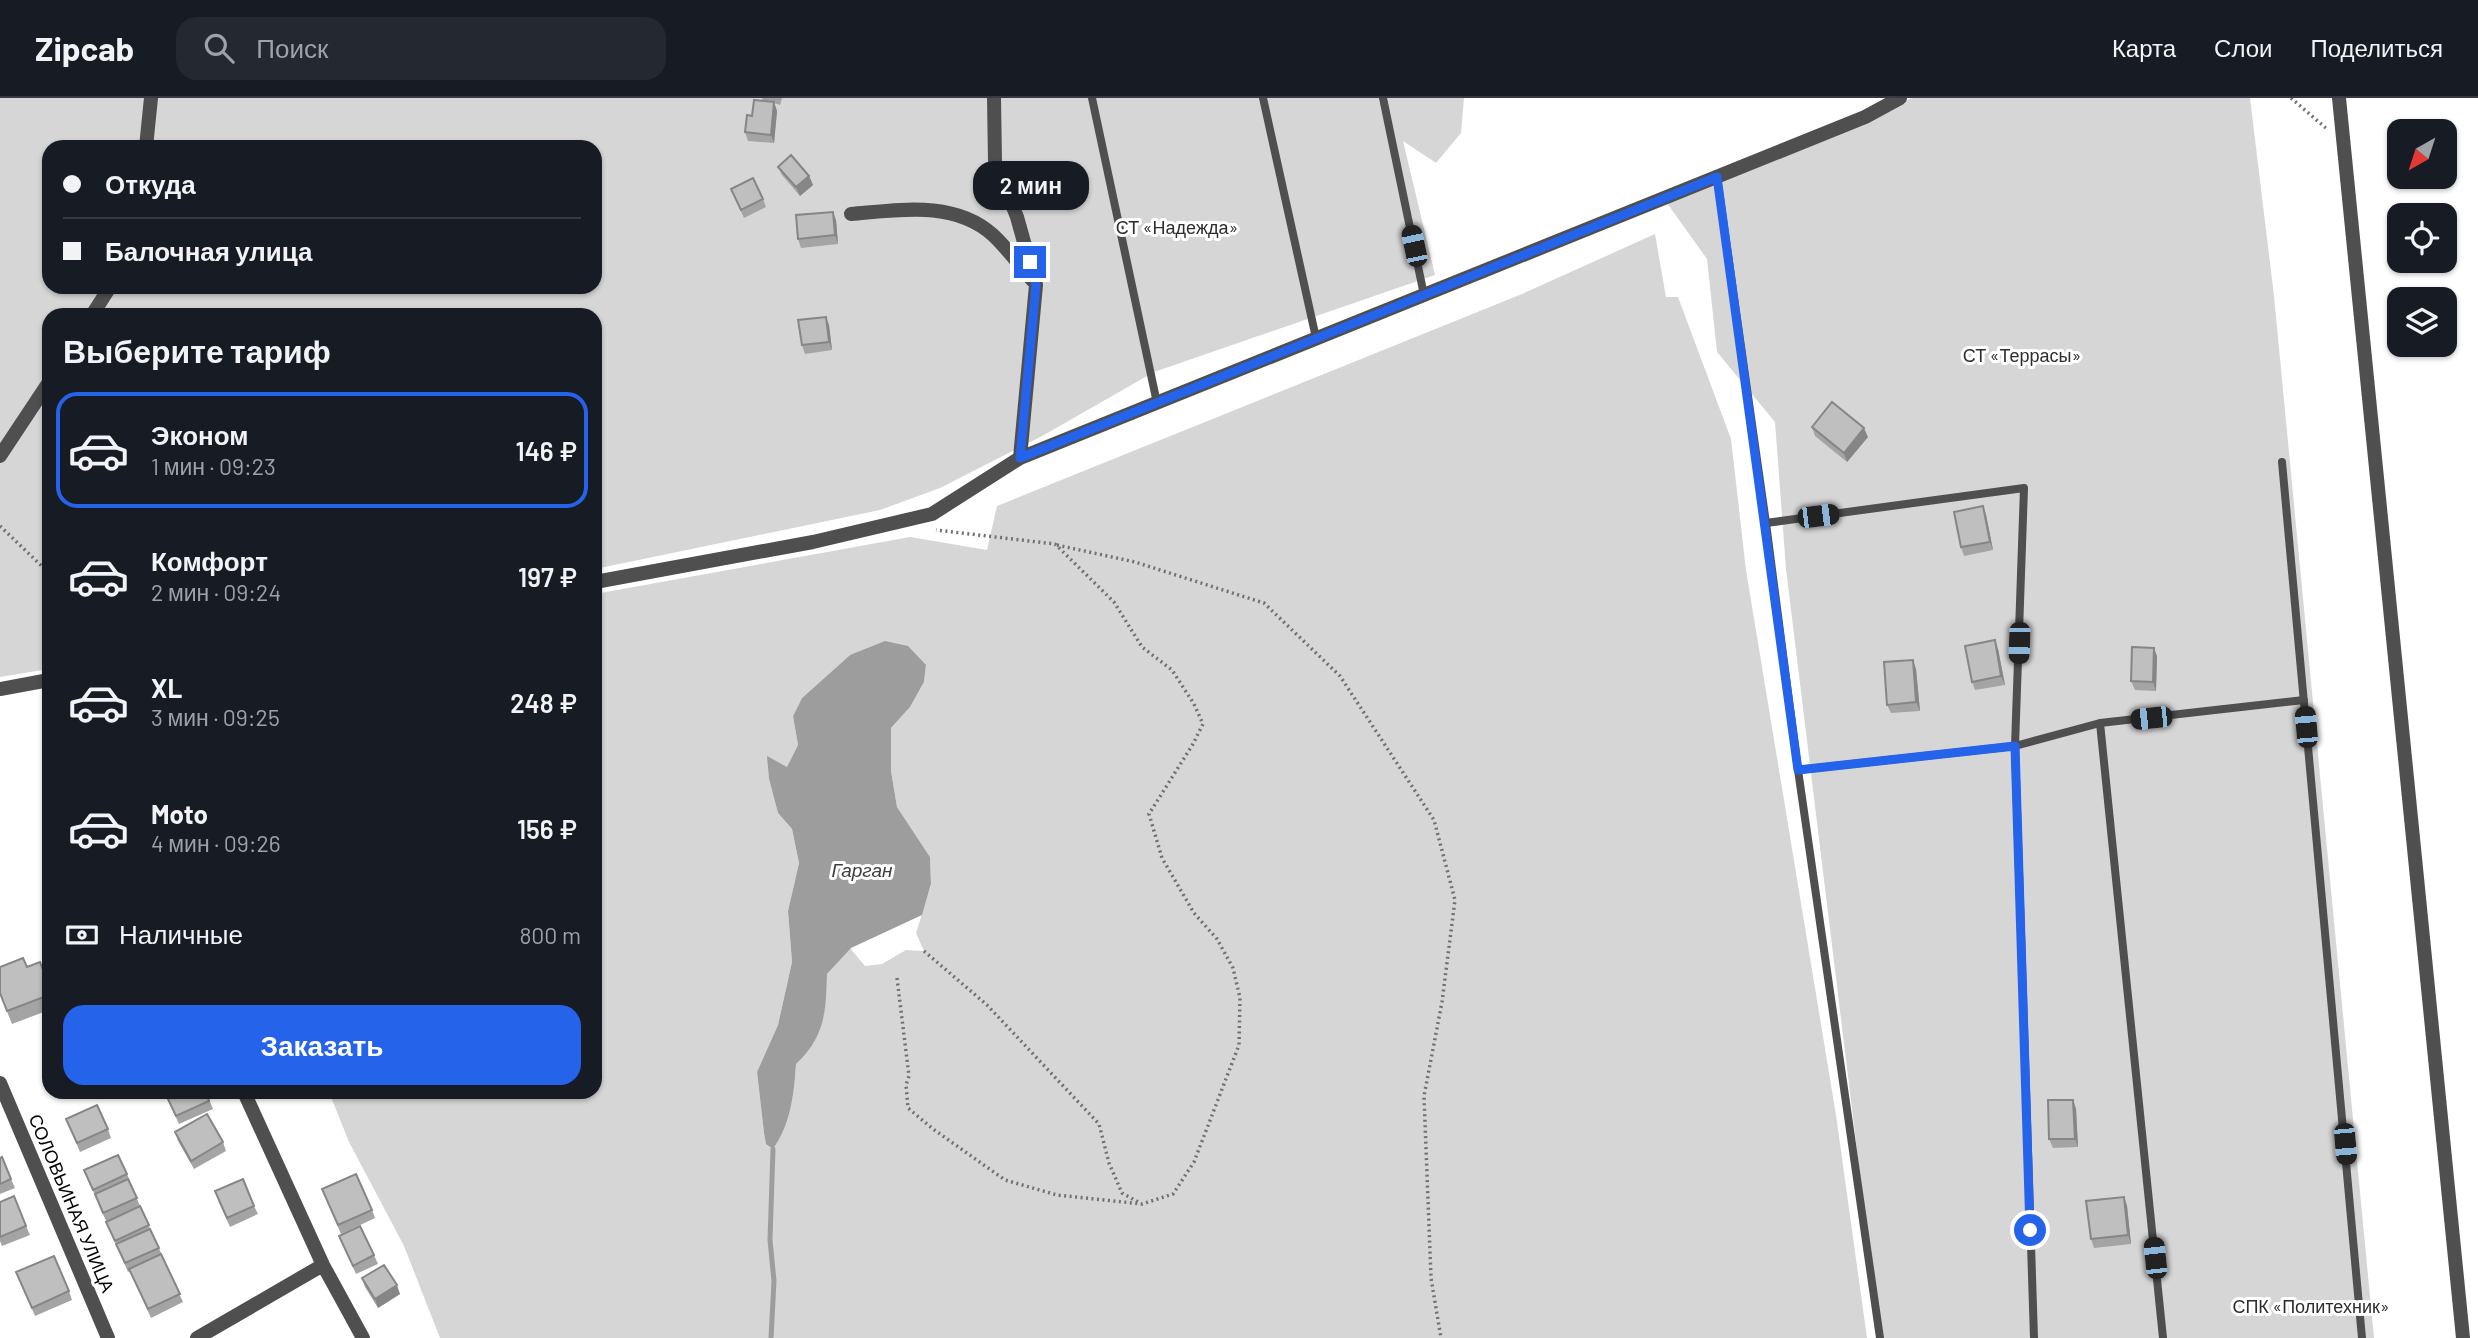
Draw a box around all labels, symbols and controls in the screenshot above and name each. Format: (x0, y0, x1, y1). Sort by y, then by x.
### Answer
search box (176, 17, 666, 80)
text: Zipcab (35, 28, 134, 68)
icon: search (200, 29, 238, 67)
text: Поиск (256, 32, 328, 63)
text: Карта (2112, 33, 2176, 62)
text: Слои (2214, 33, 2272, 62)
text: Поделиться (2310, 33, 2443, 62)
north arrow (2387, 119, 2457, 189)
map controls (2387, 119, 2457, 357)
callout: 2 мин (972, 160, 1088, 209)
text: Откуда (105, 168, 196, 199)
text: 2 мин (1000, 171, 1062, 199)
button: locate (2387, 203, 2457, 273)
park label: СТ «Надежда» (1116, 216, 1238, 238)
car (1400, 223, 1429, 269)
text: Балочная улица (105, 235, 313, 266)
route end (1014, 246, 1046, 278)
button: layers (2387, 287, 2457, 357)
text: Выберите тариф (63, 331, 331, 369)
park label: СТ «Террасы» (1963, 344, 2081, 366)
icon: car (67, 419, 130, 482)
text: Эконом (151, 419, 249, 450)
text: 146 ₽ (515, 435, 577, 466)
text: 1 мин · 09:23 (151, 452, 276, 480)
car (1796, 503, 1841, 529)
icon: car (67, 545, 130, 608)
text: Комфорт (151, 545, 268, 576)
text: 197 ₽ (518, 561, 577, 592)
text: 2 мин · 09:24 (151, 578, 281, 606)
car (2008, 622, 2031, 664)
icon: car (67, 671, 130, 734)
text: XL (151, 672, 182, 703)
text: 248 ₽ (510, 687, 577, 718)
text: 3 мин · 09:25 (151, 703, 280, 731)
car (2130, 705, 2173, 731)
car (2294, 705, 2319, 749)
icon: car (67, 797, 130, 860)
text: Moto (151, 798, 208, 829)
text: 156 ₽ (517, 813, 577, 844)
text: 4 мин · 09:26 (151, 829, 281, 857)
water label: Гарган (831, 858, 893, 881)
icon: cash (63, 916, 101, 954)
text: Наличные (119, 918, 243, 949)
text: 800 m (519, 921, 581, 949)
button: Заказать (63, 1005, 581, 1085)
street label: СОЛОВЬИНАЯ УЛИЦА (24, 1111, 120, 1295)
car (2333, 1122, 2358, 1166)
route start (2014, 1214, 2046, 1246)
car (2143, 1236, 2168, 1280)
park label: СПК «Политехник» (2232, 1295, 2390, 1317)

